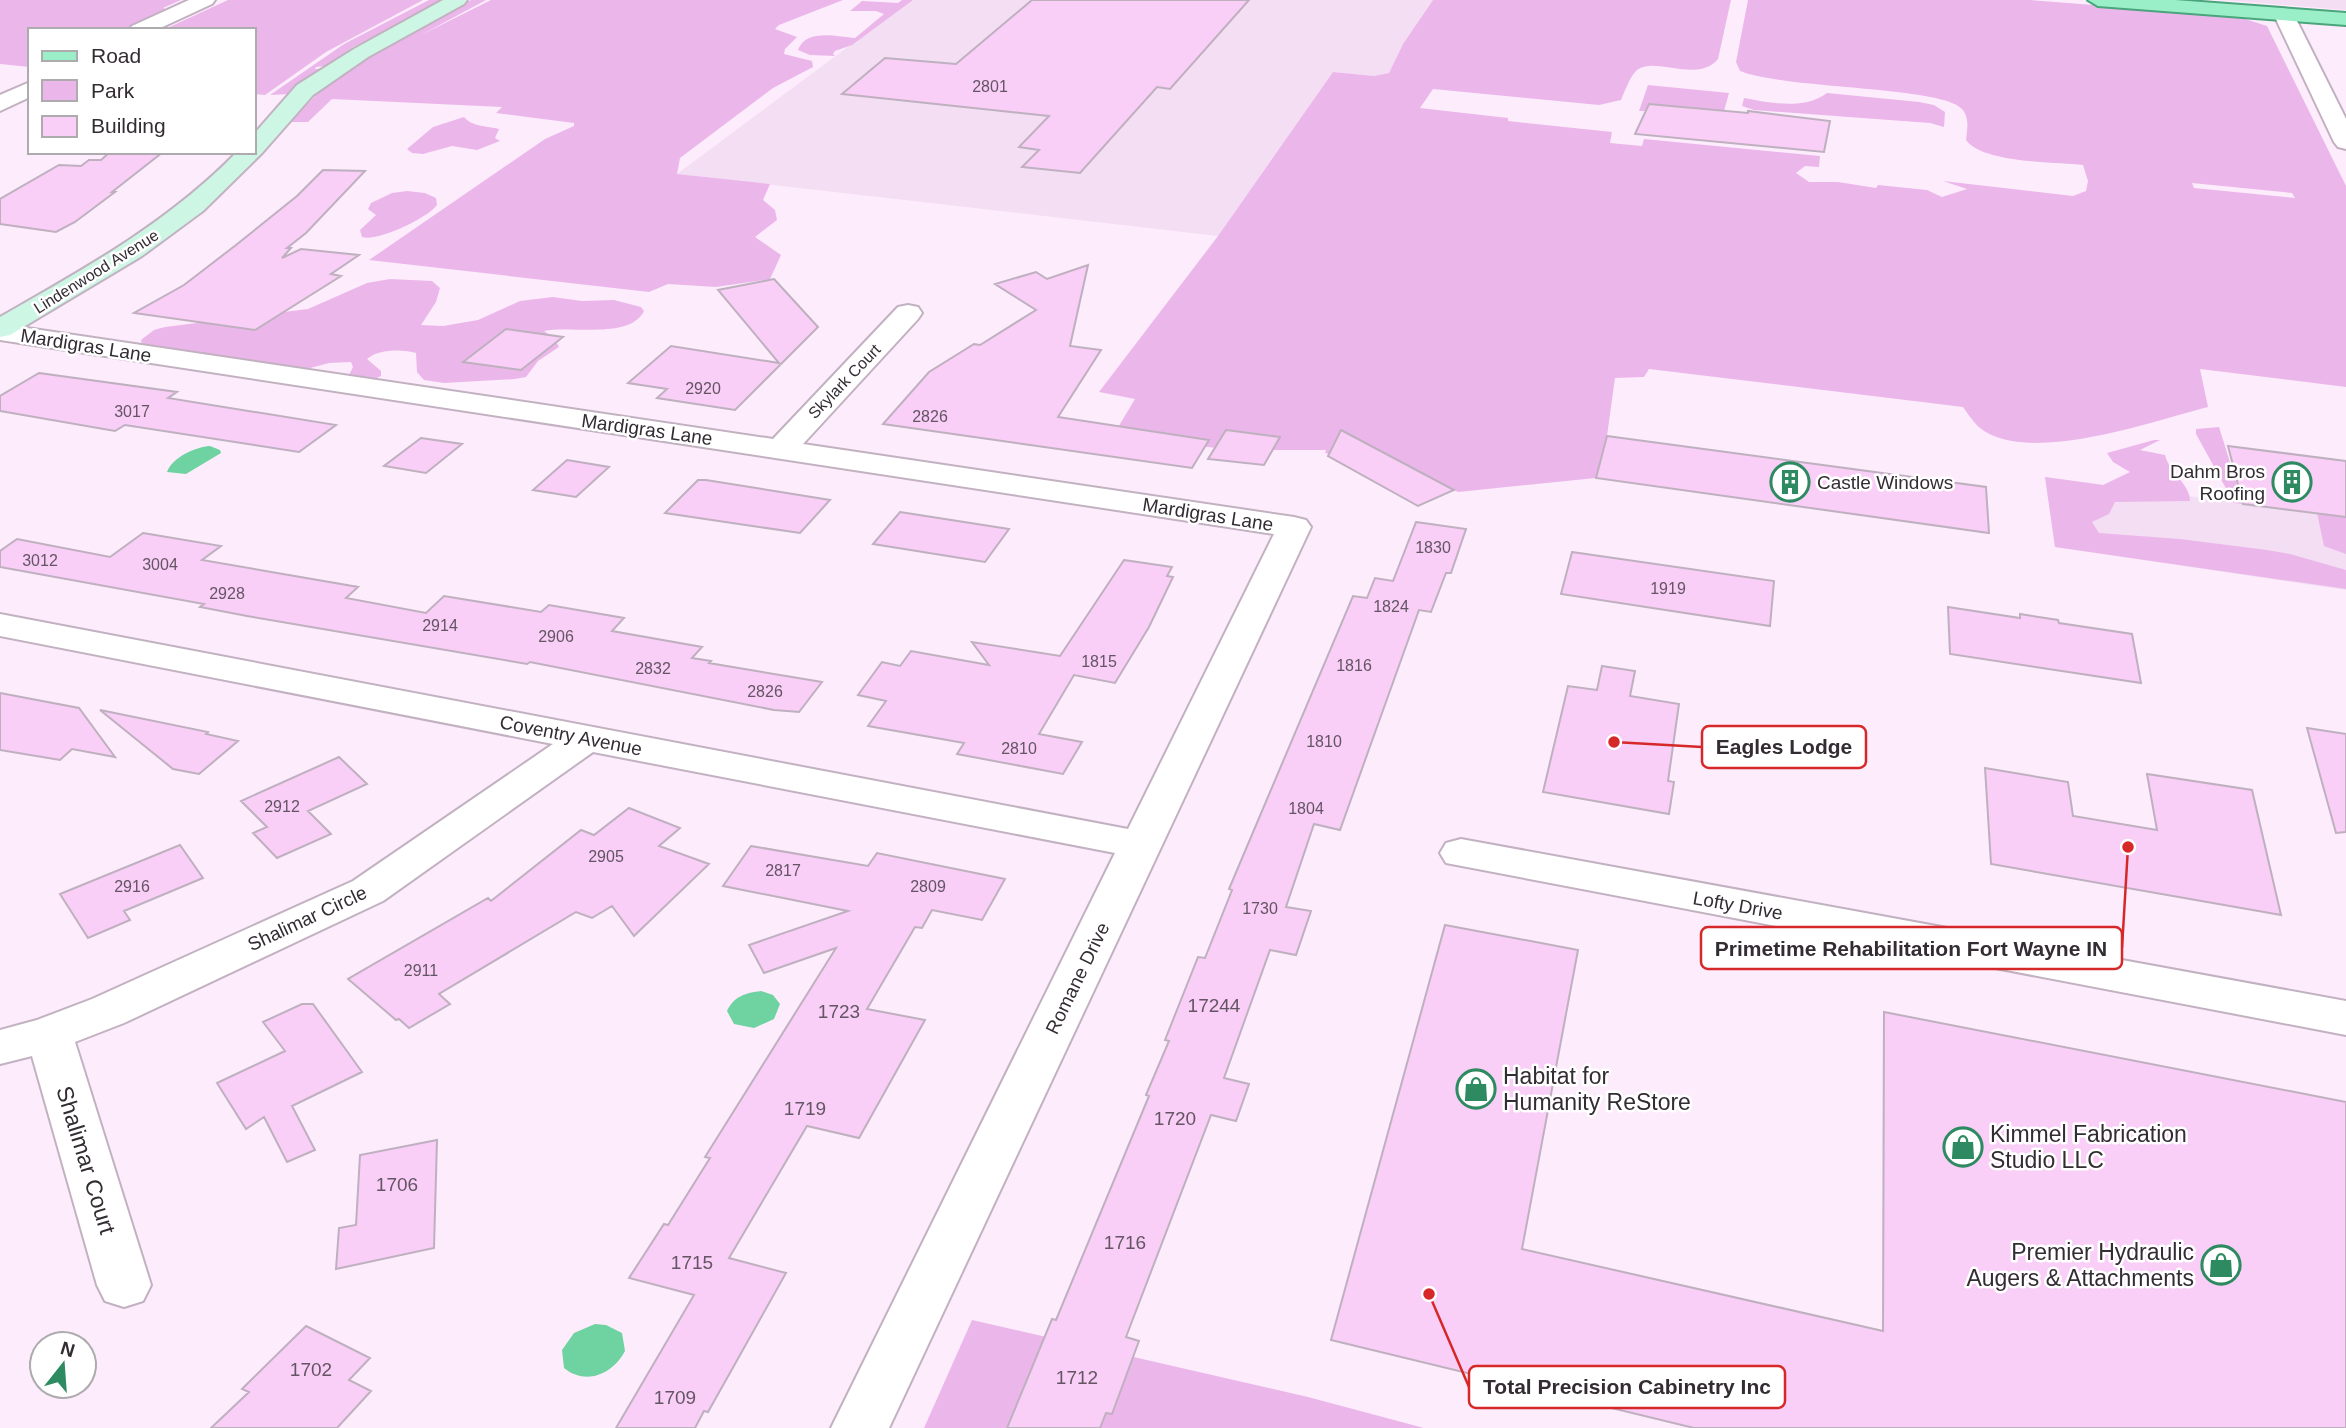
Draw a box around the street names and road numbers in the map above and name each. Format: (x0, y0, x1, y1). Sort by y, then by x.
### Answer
street label: Lindenwood Avenue (31, 226, 162, 317)
street label: Mardigras Lane (19, 325, 153, 366)
street label: Skylark Court (805, 341, 884, 422)
street label: Mardigras Lane (580, 410, 714, 449)
street label: Mardigras Lane (1141, 494, 1275, 535)
street label: Coventry Avenue (498, 711, 644, 760)
street label: Shalimar Circle (244, 882, 370, 955)
street label: Lofty Drive (1691, 887, 1784, 924)
street label: Romane Drive (1041, 919, 1114, 1037)
street label: Shalimar Court (51, 1083, 121, 1238)

